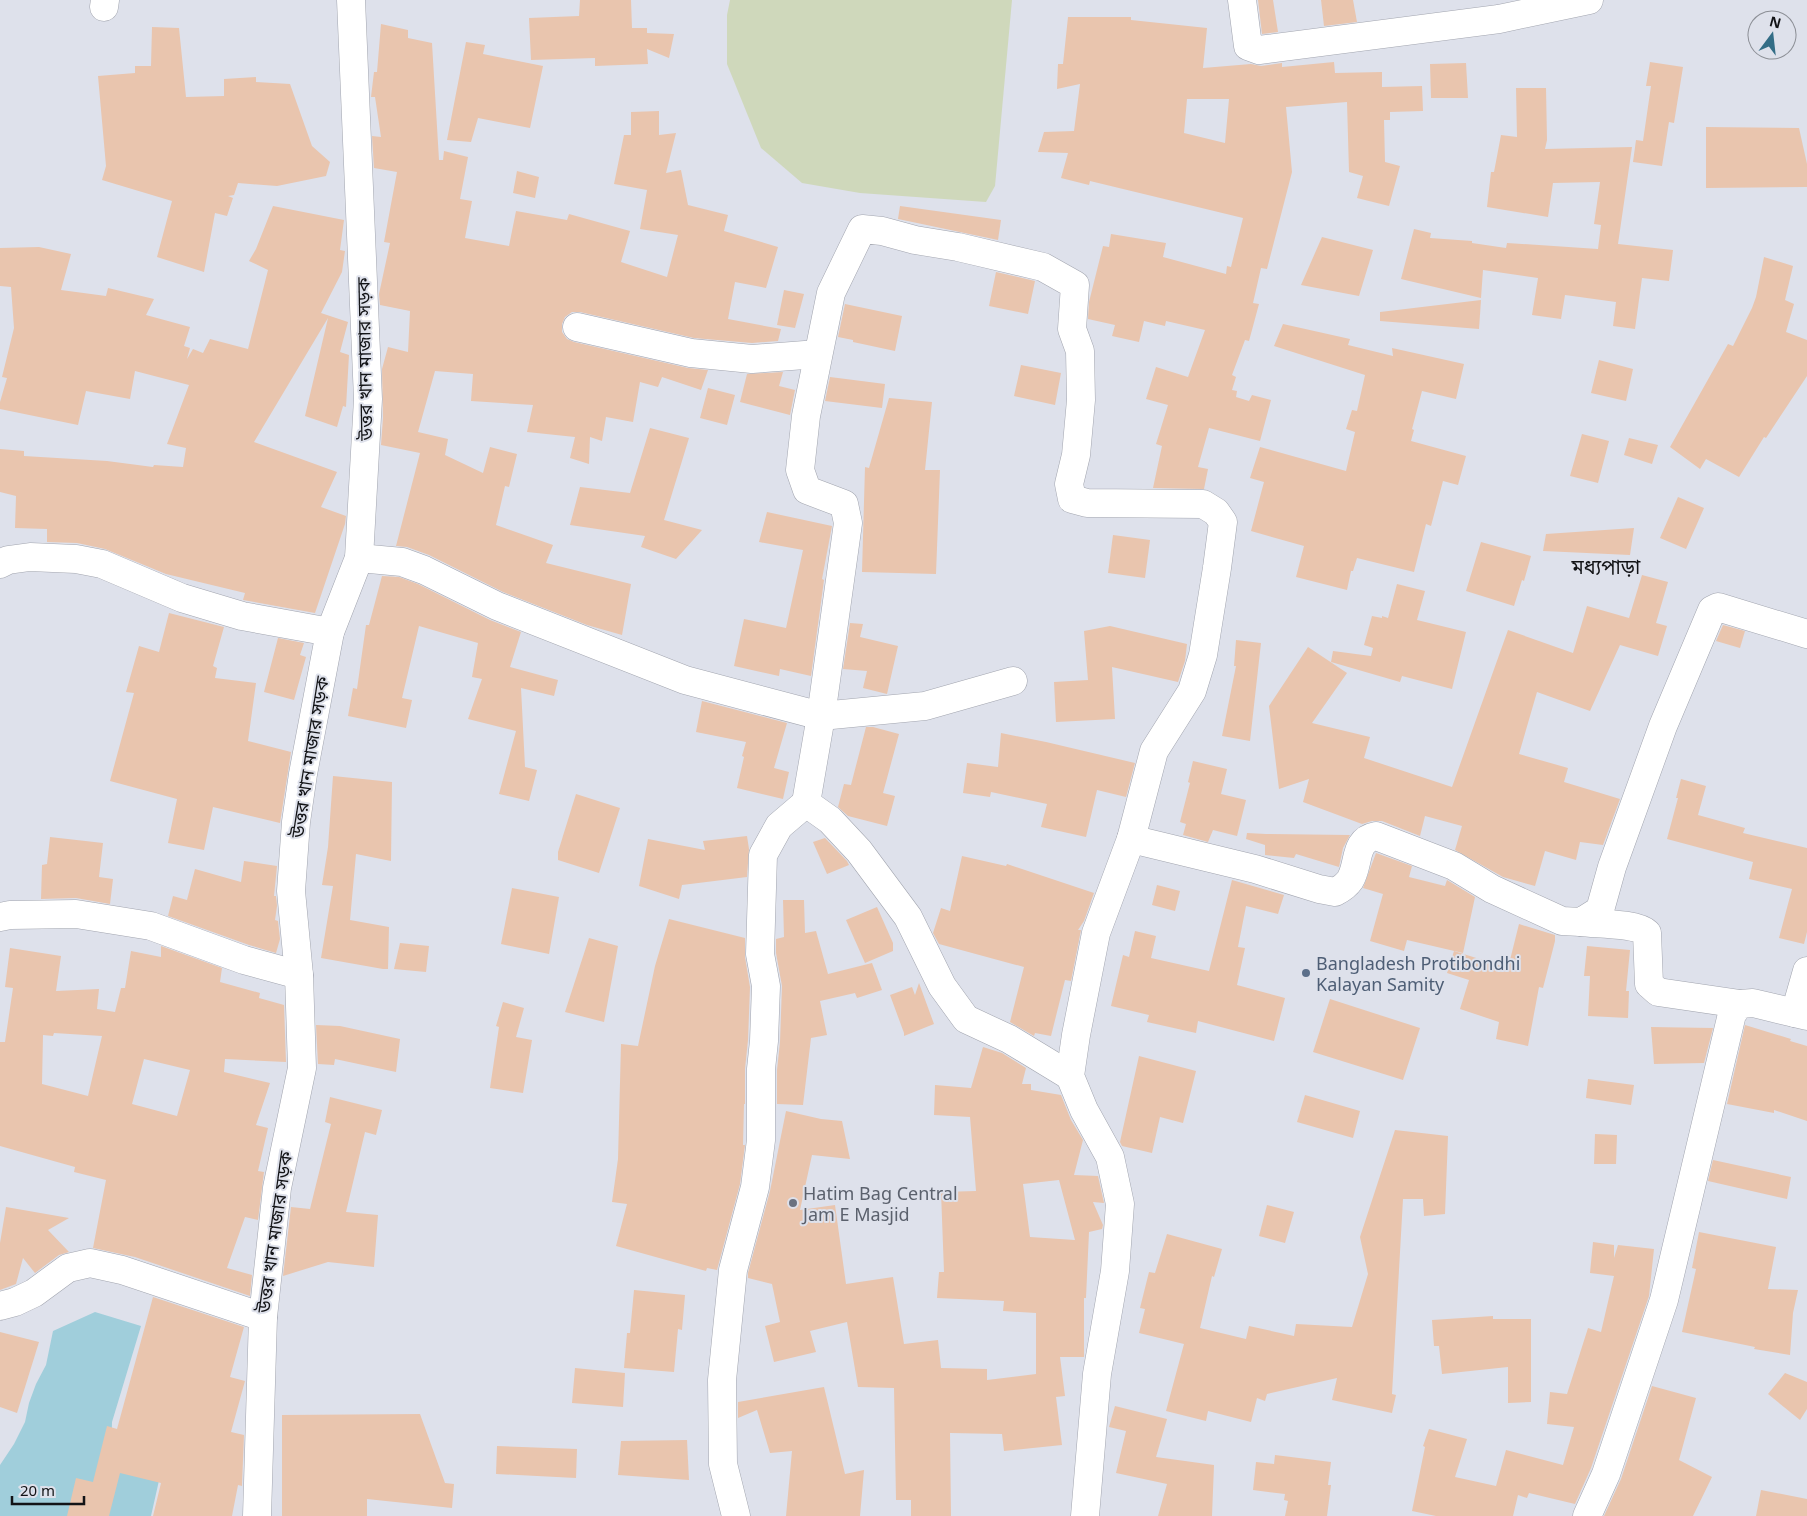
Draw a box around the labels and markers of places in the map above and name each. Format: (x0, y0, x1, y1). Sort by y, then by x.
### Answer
place label: Bangladesh Protibondhi Kalayan Samity (1316, 951, 1520, 996)
marker: Bangladesh Protibondhi Kalayan Samity (1300, 967, 1312, 979)
place label: Hatim Bag Central Jam E Masjid (801, 1181, 958, 1226)
marker: Hatim Bag Central Jam E Masjid (787, 1197, 799, 1209)

